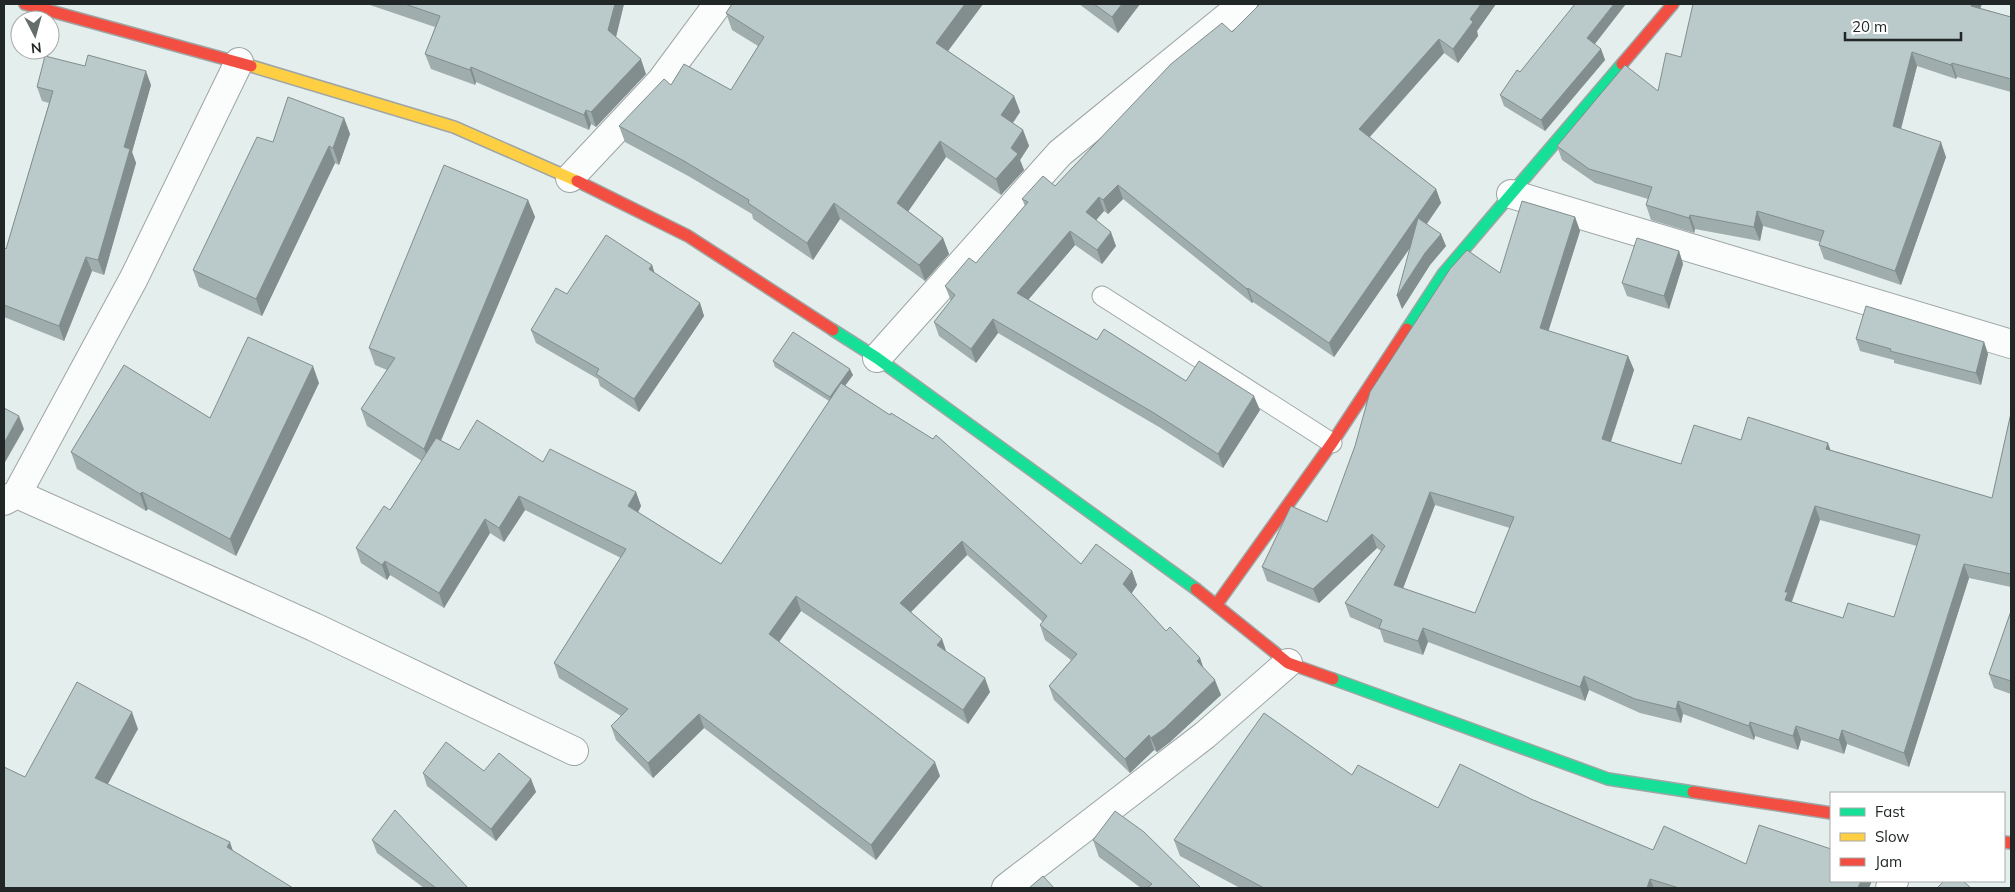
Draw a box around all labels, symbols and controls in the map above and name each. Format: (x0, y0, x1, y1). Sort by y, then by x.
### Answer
north arrow (10, 10, 60, 60)
scale bar (1845, 10, 1961, 42)
text: 20 m (1852, 17, 1887, 36)
text: N (30, 38, 43, 57)
legend (1830, 792, 2005, 882)
text: Fast (1875, 802, 1905, 821)
text: Slow (1875, 827, 1909, 846)
text: Jam (1875, 852, 1902, 871)

